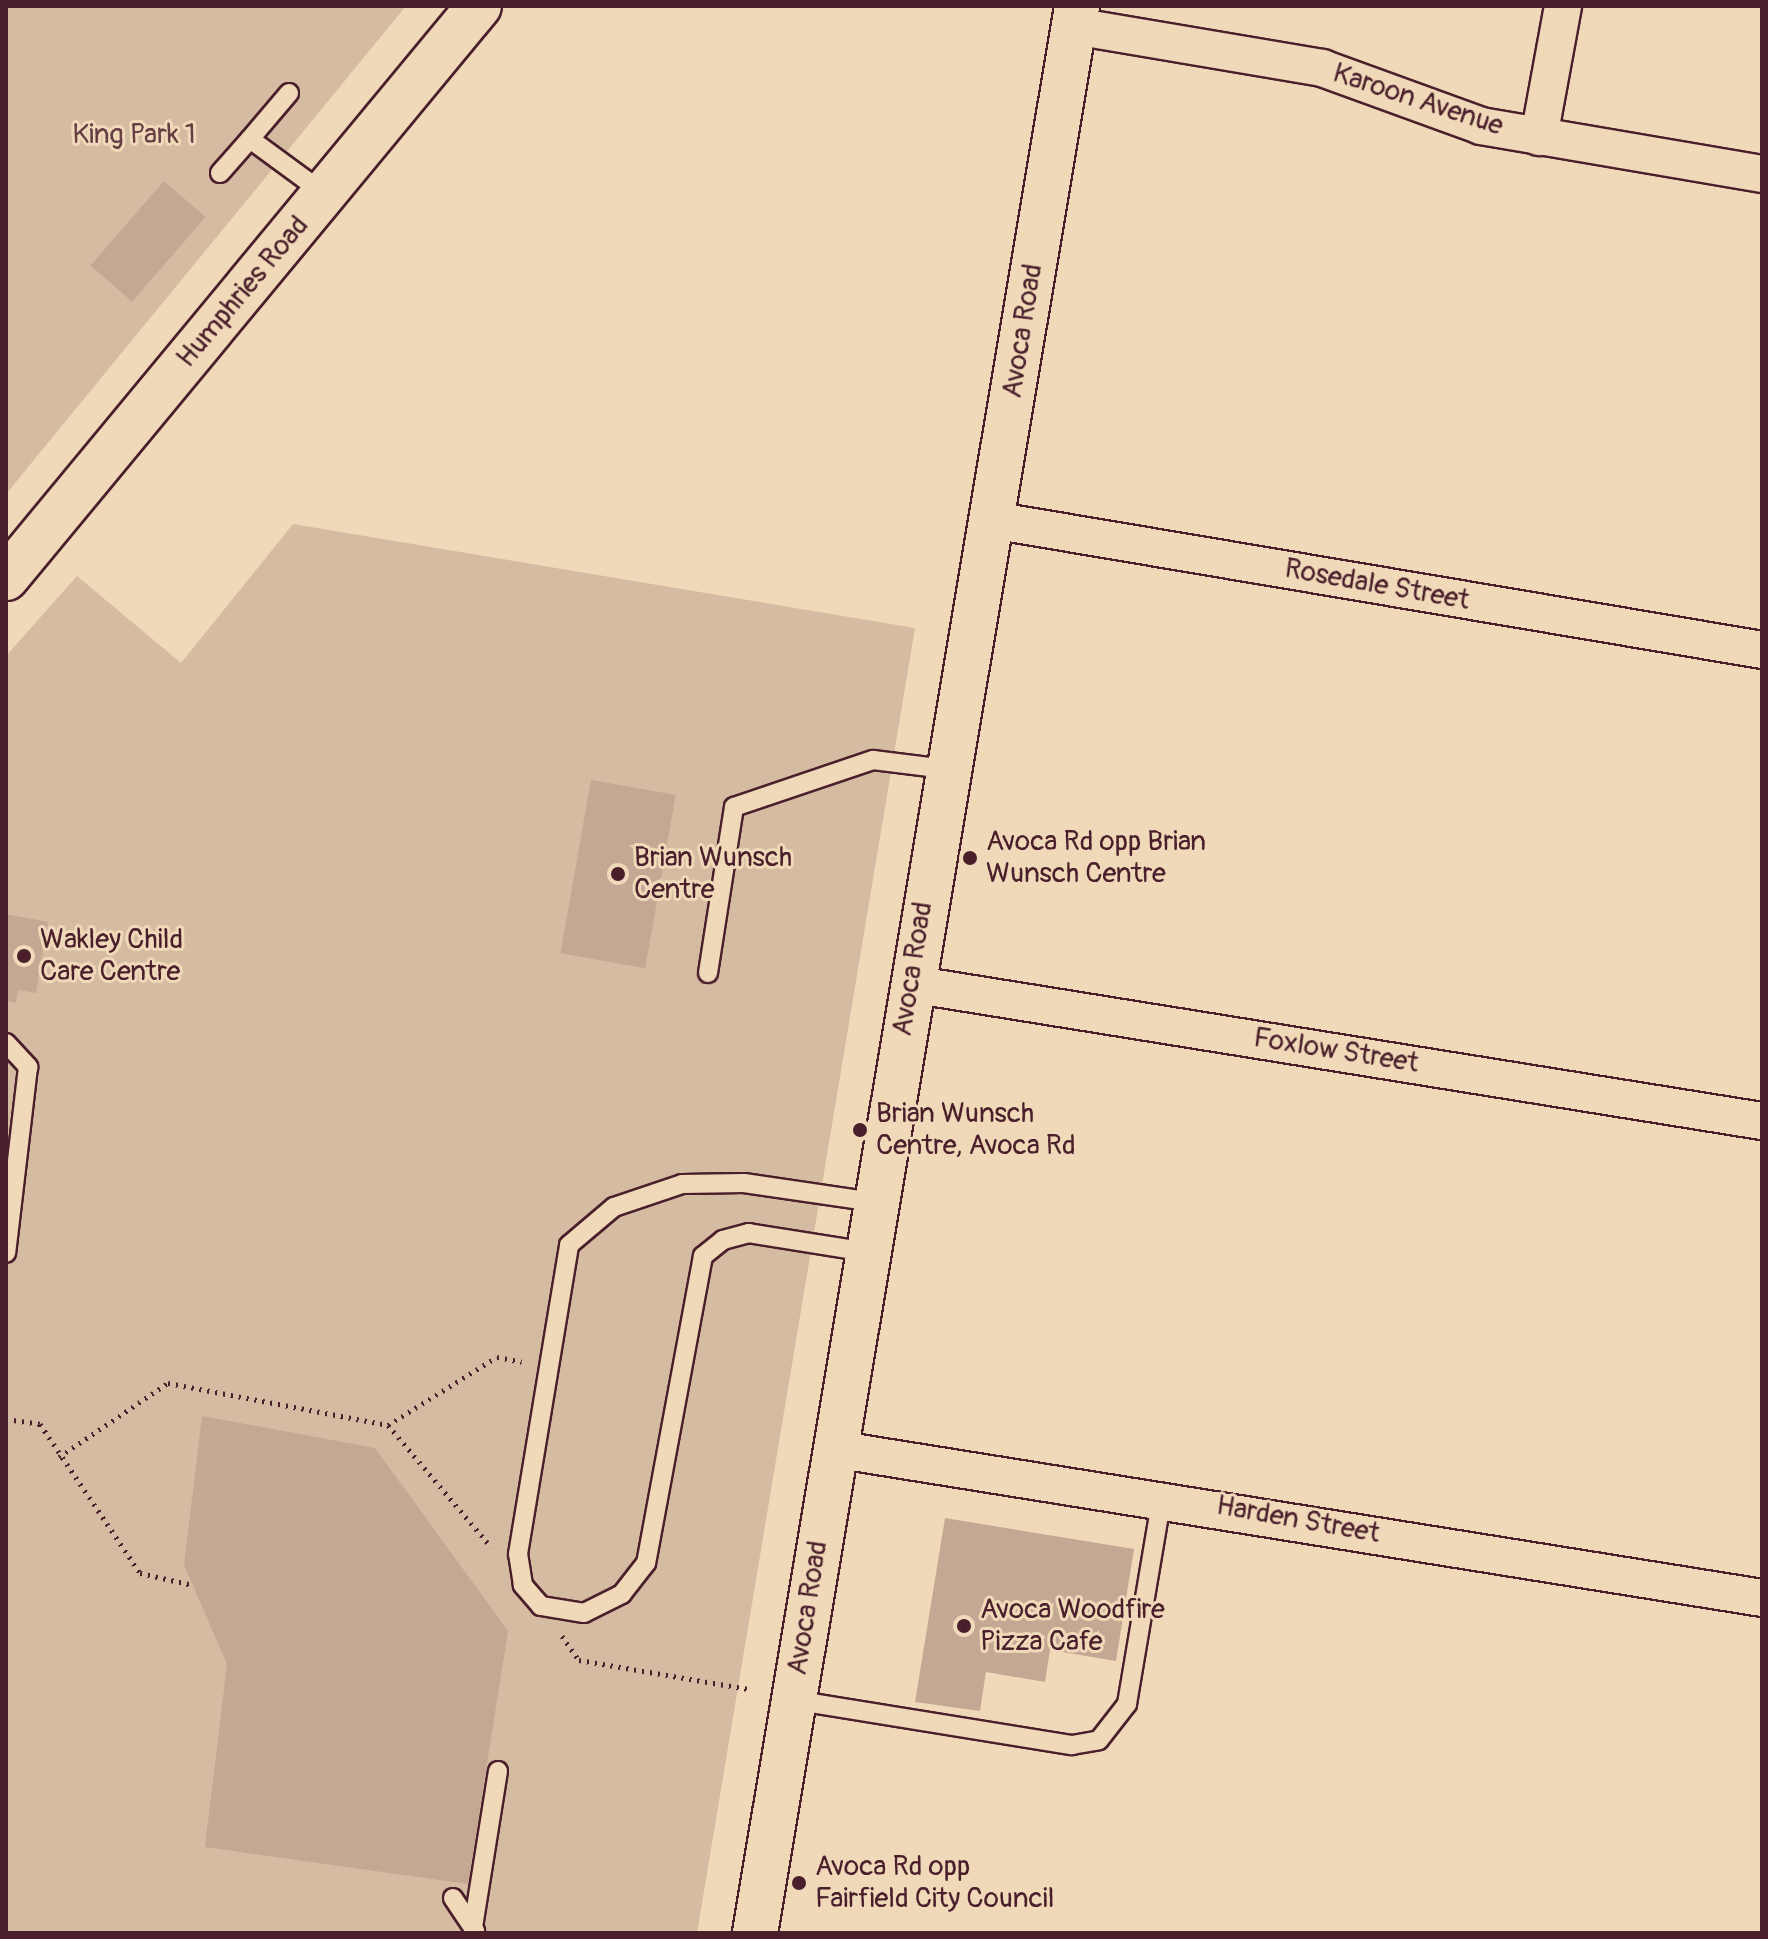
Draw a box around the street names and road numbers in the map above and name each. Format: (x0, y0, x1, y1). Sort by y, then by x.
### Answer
street label: Karoon Avenue (1329, 57, 1507, 143)
street label: Humphries Road (170, 209, 316, 375)
street label: Avoca Road (996, 261, 1050, 401)
street label: Rosedale Street (1282, 552, 1472, 618)
street label: Avoca Road (886, 899, 940, 1039)
street label: Foxlow Street (1251, 1021, 1421, 1081)
street label: Harden Street (1214, 1489, 1382, 1551)
street label: Avoca Road (781, 1538, 835, 1678)

